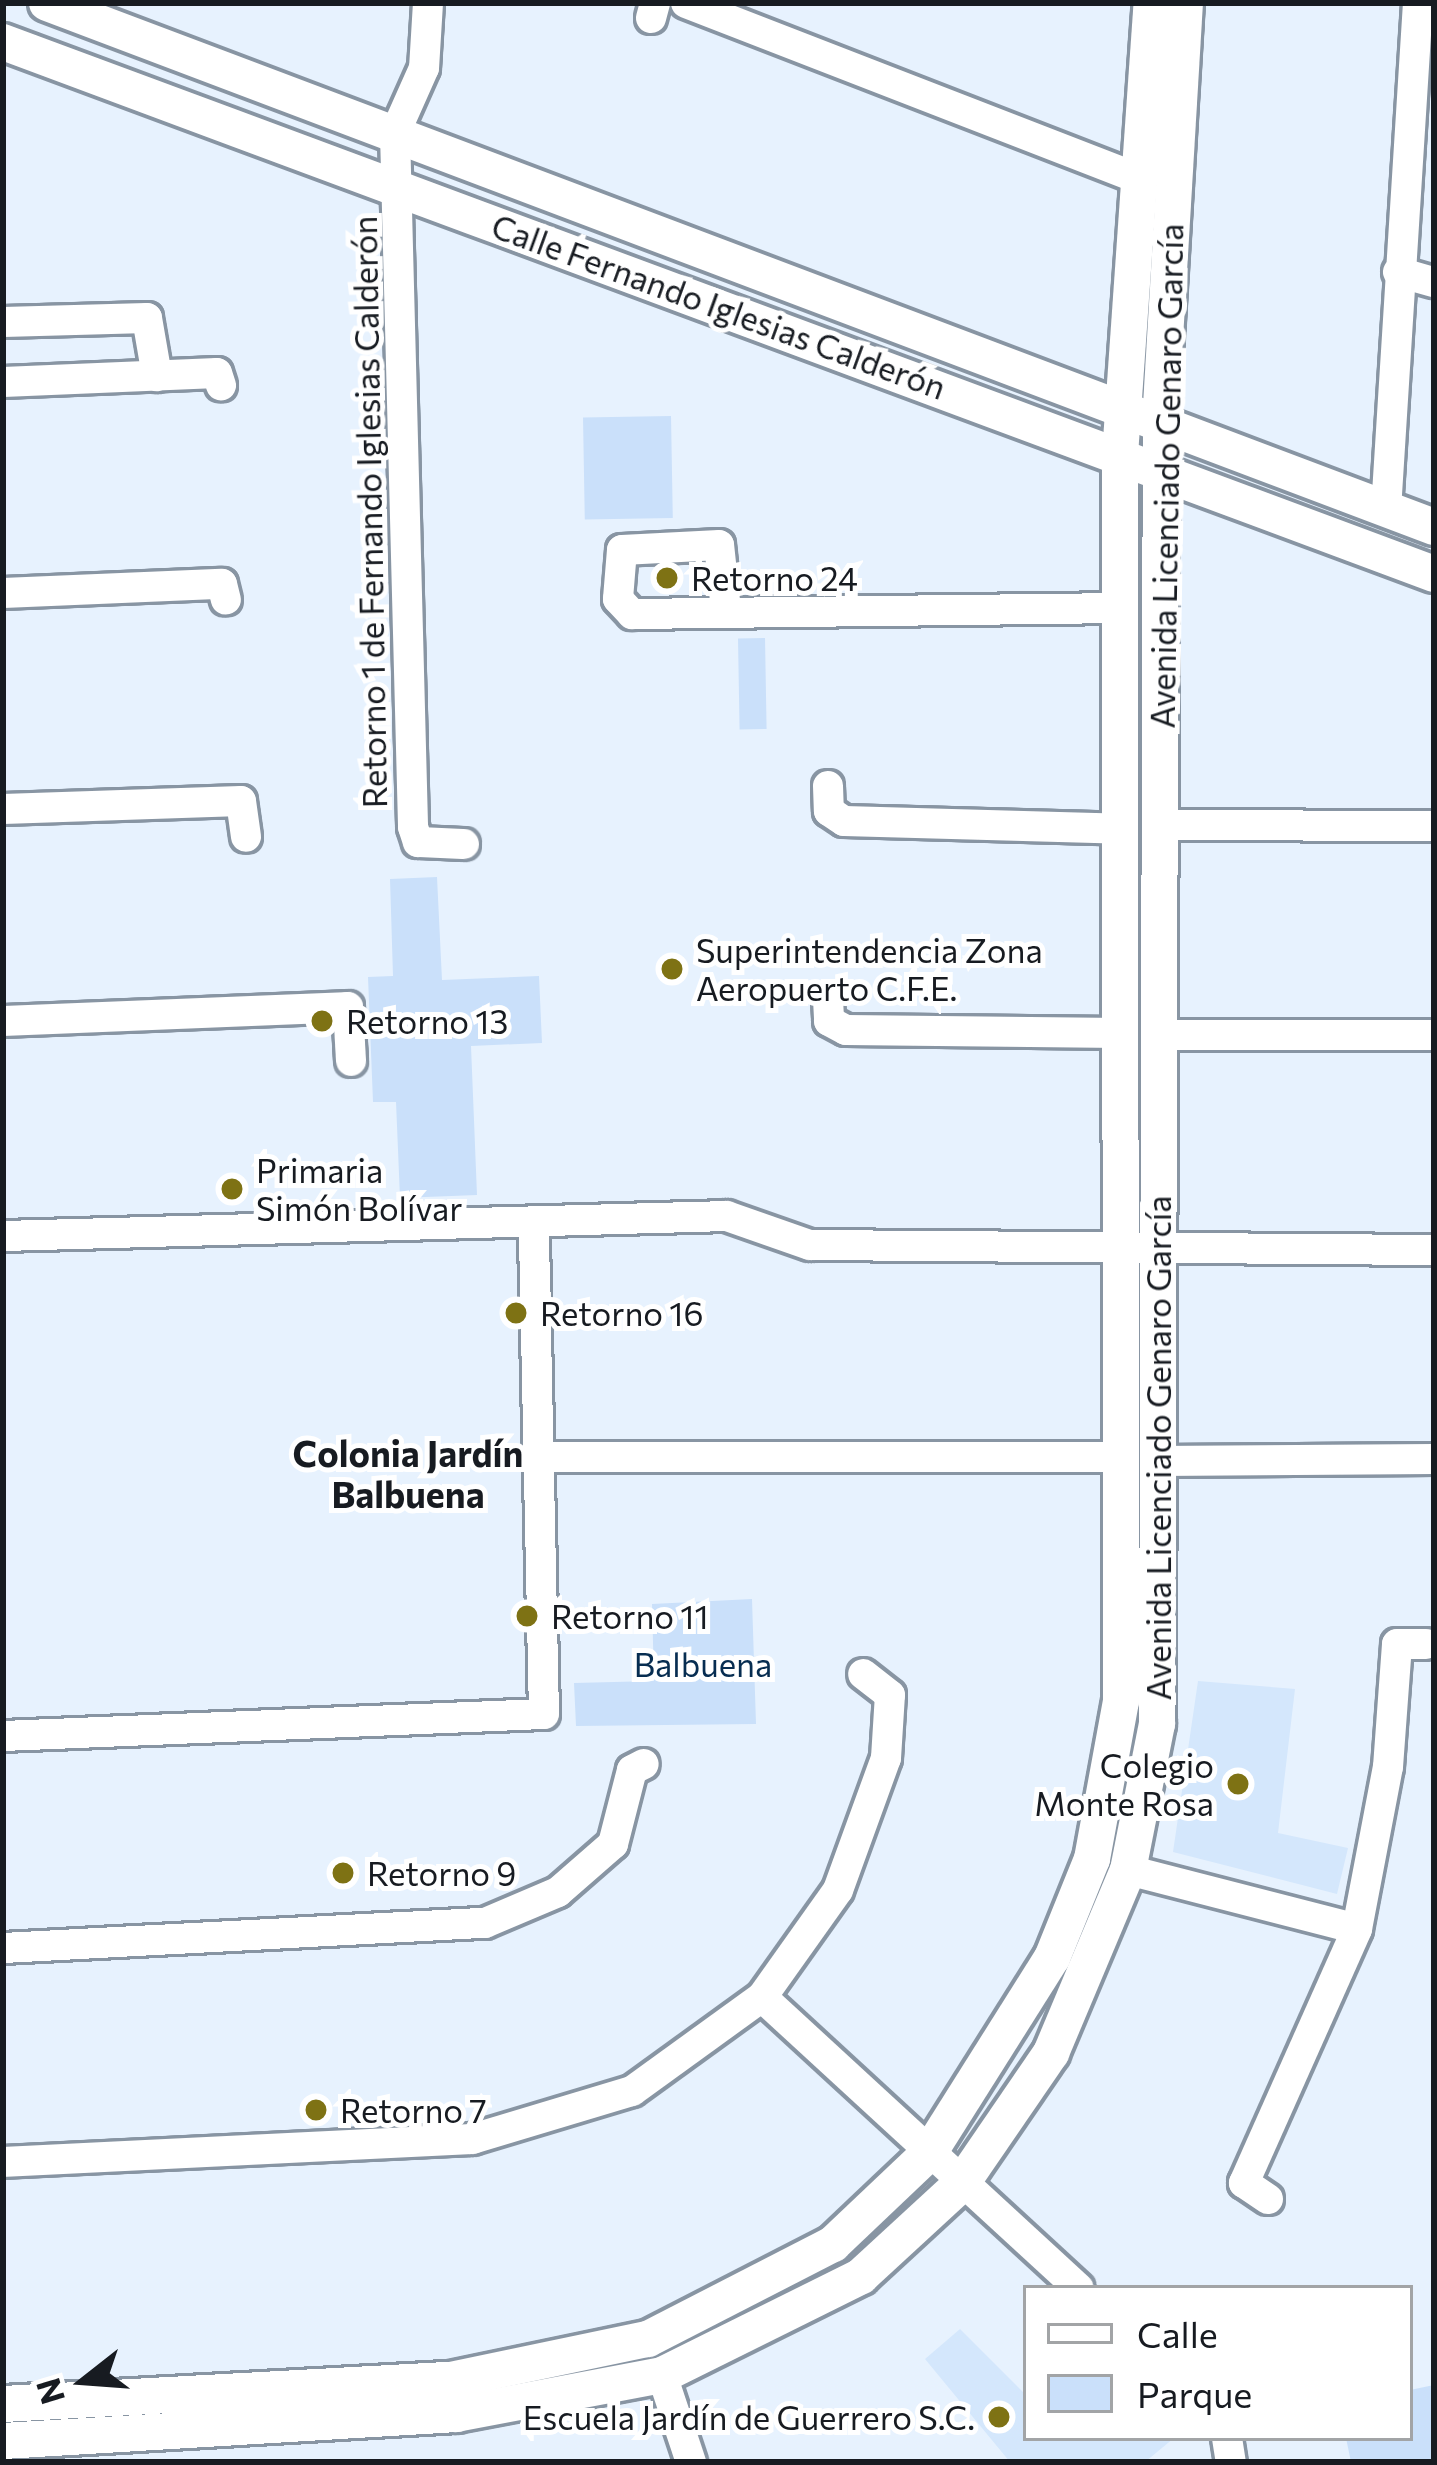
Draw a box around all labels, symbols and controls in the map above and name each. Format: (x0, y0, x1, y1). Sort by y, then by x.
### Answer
street label: Calle Fernando Iglesias Calderón (487, 205, 951, 407)
street label: Retorno 1 de Fernando Iglesias Calderón (344, 215, 394, 809)
street label: Avenida Licenciado Genaro García (1142, 223, 1190, 729)
place label: Retorno 24 (691, 558, 858, 598)
marker: Retorno 24 (654, 565, 680, 591)
place label: Superintendencia Zona Aeropuerto C.F.E. (696, 930, 1043, 1008)
marker: Superintendencia Zona Aeropuerto C.F.E. (659, 956, 685, 982)
place label: Retorno 13 (346, 1001, 508, 1041)
marker: Retorno 13 (309, 1008, 335, 1034)
place label: Primaria Simón Bolívar (256, 1150, 462, 1228)
marker: Primaria Simón Bolívar (219, 1176, 245, 1202)
street label: Avenida Licenciado Genaro García (1138, 1196, 1178, 1700)
place label: Retorno 16 (540, 1293, 703, 1333)
marker: Retorno 16 (503, 1300, 529, 1326)
district label: Colonia Jardín Balbuena (293, 1430, 523, 1515)
place label: Retorno 11 (551, 1596, 709, 1636)
marker: Retorno 11 (514, 1603, 540, 1629)
park label: Balbuena (634, 1644, 772, 1684)
place label: Colegio Monte Rosa (1034, 1745, 1214, 1823)
marker: Colegio Monte Rosa (1225, 1771, 1251, 1797)
place label: Retorno 9 (367, 1853, 516, 1893)
marker: Retorno 9 (330, 1860, 356, 1886)
place label: Retorno 7 (340, 2090, 487, 2130)
marker: Retorno 7 (303, 2097, 329, 2123)
legend (1023, 2285, 1413, 2441)
text: Calle (1137, 2311, 1218, 2355)
north arrow (24, 2321, 144, 2441)
text: Parque (1137, 2371, 1252, 2415)
text: N (26, 2374, 72, 2409)
place label: Escuela Jardín de Guerrero S.C. (523, 2397, 975, 2437)
marker: Escuela Jardín de Guerrero S.C. (986, 2404, 1012, 2430)

